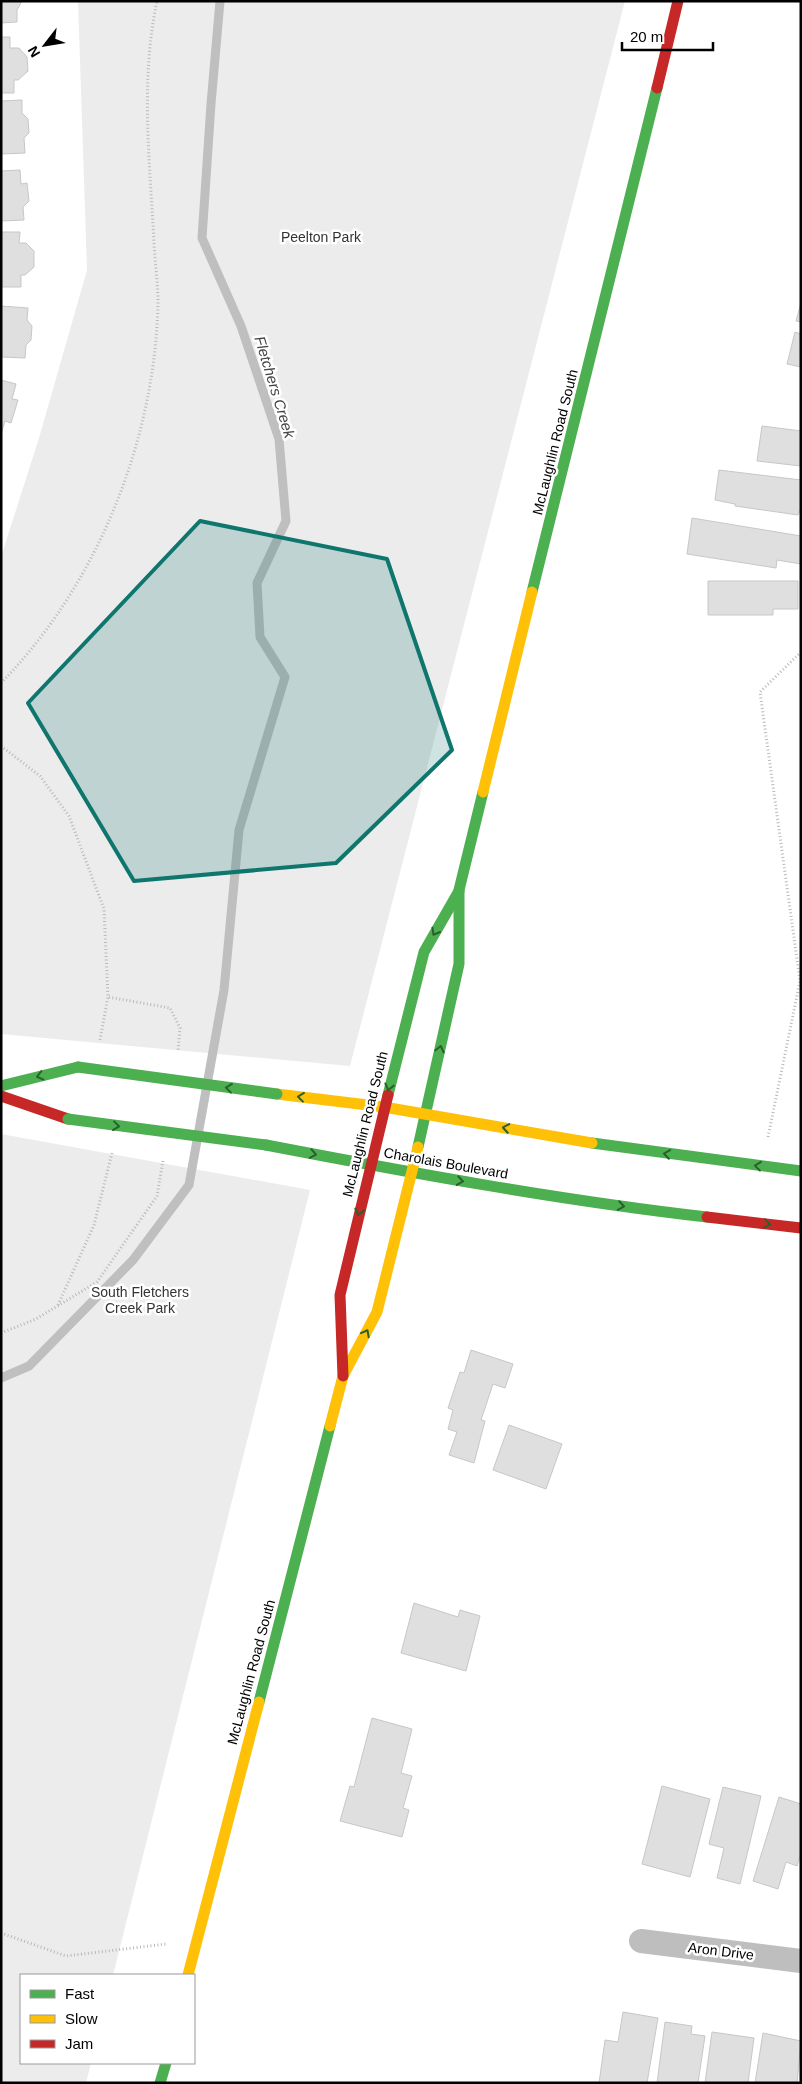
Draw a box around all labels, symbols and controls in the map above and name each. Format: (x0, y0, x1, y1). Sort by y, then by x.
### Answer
north arrow (20, 20, 70, 70)
scale bar (622, 20, 713, 52)
text: 20 m (630, 28, 663, 45)
text: N (24, 43, 43, 60)
park label: Peelton Park (281, 229, 362, 245)
water label: Fletchers Creek (251, 334, 299, 442)
street label: McLaughlin Road South (529, 368, 581, 516)
one-way arrow (432, 927, 442, 936)
one-way arrow (434, 1045, 445, 1054)
street label: McLaughlin Road South (339, 1050, 391, 1198)
one-way arrow (36, 1071, 44, 1081)
one-way arrow (224, 1083, 232, 1094)
one-way arrow (385, 1083, 395, 1091)
one-way arrow (297, 1092, 305, 1103)
one-way arrow (112, 1120, 121, 1130)
one-way arrow (502, 1123, 511, 1133)
street label: Charolais Boulevard (383, 1144, 509, 1182)
one-way arrow (309, 1148, 318, 1159)
one-way arrow (662, 1149, 670, 1160)
one-way arrow (754, 1162, 762, 1172)
one-way arrow (456, 1175, 465, 1185)
one-way arrow (616, 1201, 625, 1211)
one-way arrow (354, 1208, 365, 1217)
one-way arrow (762, 1218, 771, 1228)
park label: South Fletchers Creek Park (91, 1284, 189, 1316)
one-way arrow (360, 1330, 370, 1339)
street label: McLaughlin Road South (224, 1598, 278, 1746)
street label: Aron Drive (687, 1939, 755, 1963)
legend (20, 1974, 195, 2064)
text: Fast (65, 1985, 95, 2002)
text: Slow (65, 2010, 98, 2027)
text: Jam (65, 2035, 93, 2052)

